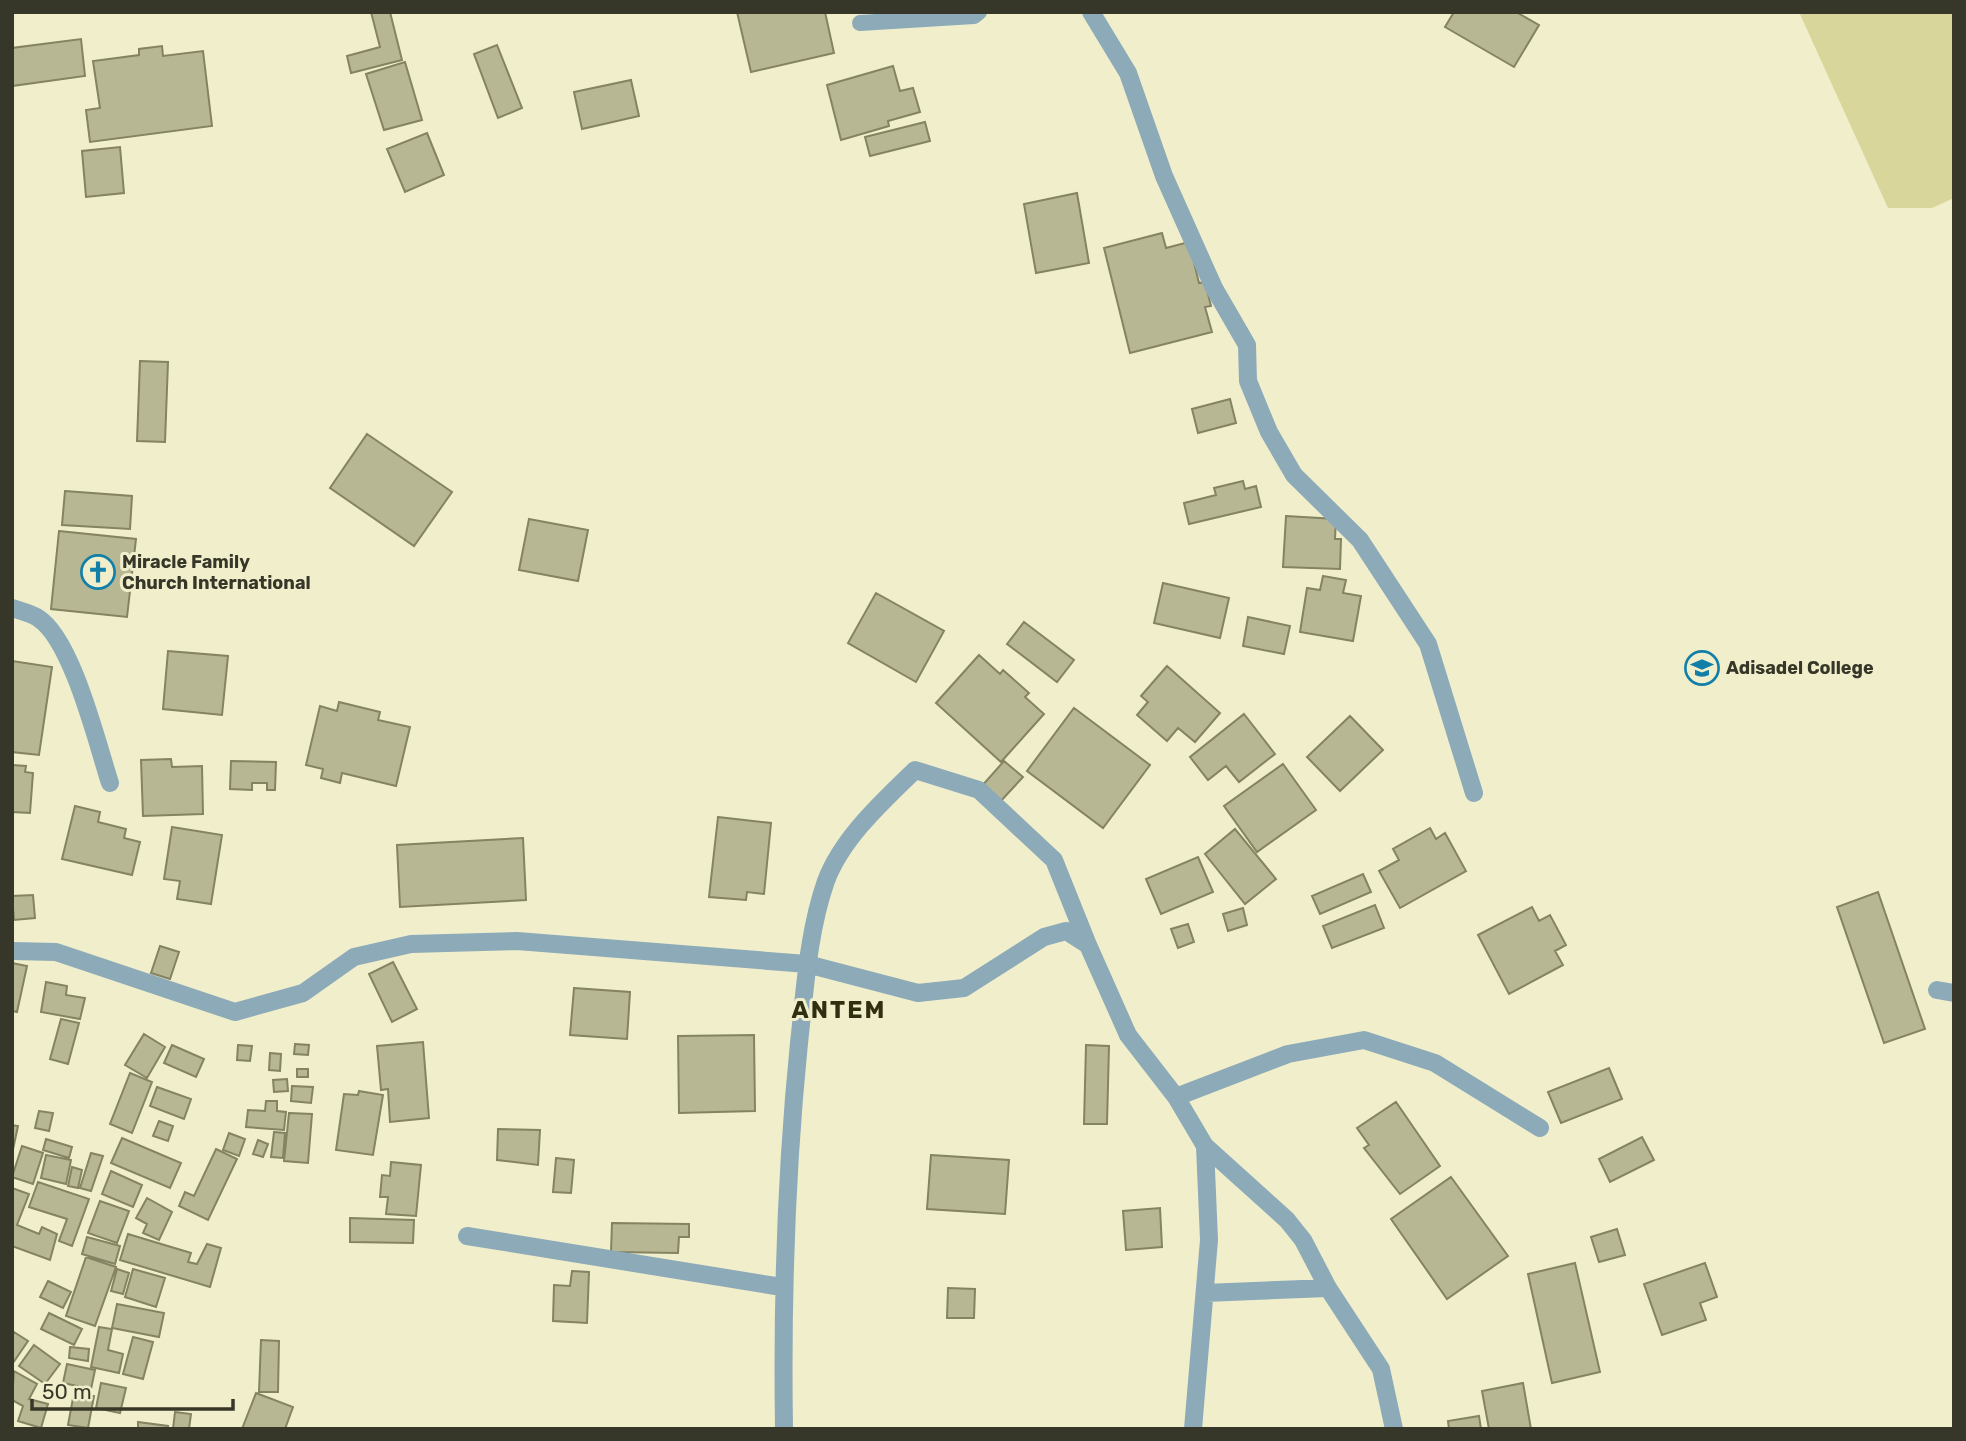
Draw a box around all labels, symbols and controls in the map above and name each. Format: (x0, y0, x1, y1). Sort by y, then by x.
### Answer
place label: Miracle Family Church International (122, 551, 311, 594)
church icon: Miracle Family Church International (79, 553, 117, 591)
school or university icon: Adisadel College (1683, 649, 1721, 687)
place label: Adisadel College (1726, 657, 1874, 679)
district label: ANTEM (792, 996, 886, 1024)
scale bar (32, 1368, 233, 1412)
text: 50 m (42, 1379, 92, 1404)

